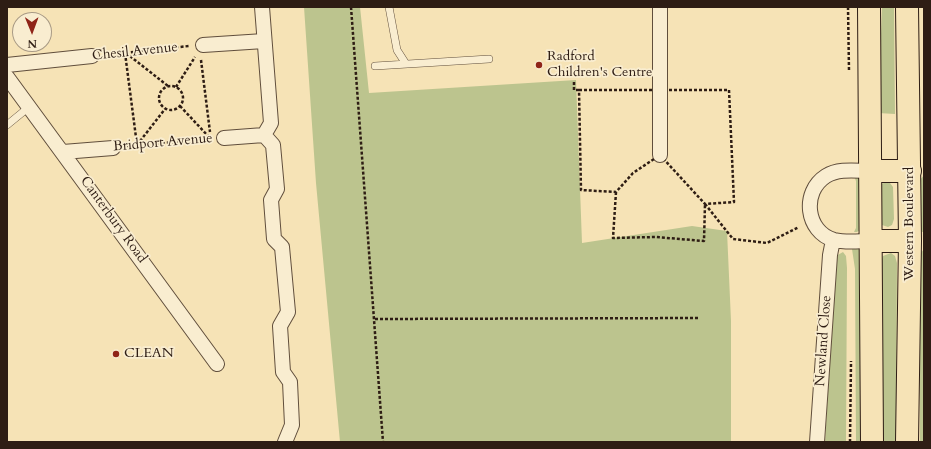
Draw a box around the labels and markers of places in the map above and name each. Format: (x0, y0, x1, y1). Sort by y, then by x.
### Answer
place label: Radford Children's Centre (547, 49, 652, 82)
marker: Radford Children's Centre (534, 60, 544, 70)
place label: CLEAN (124, 346, 174, 362)
marker: CLEAN (111, 349, 121, 359)

